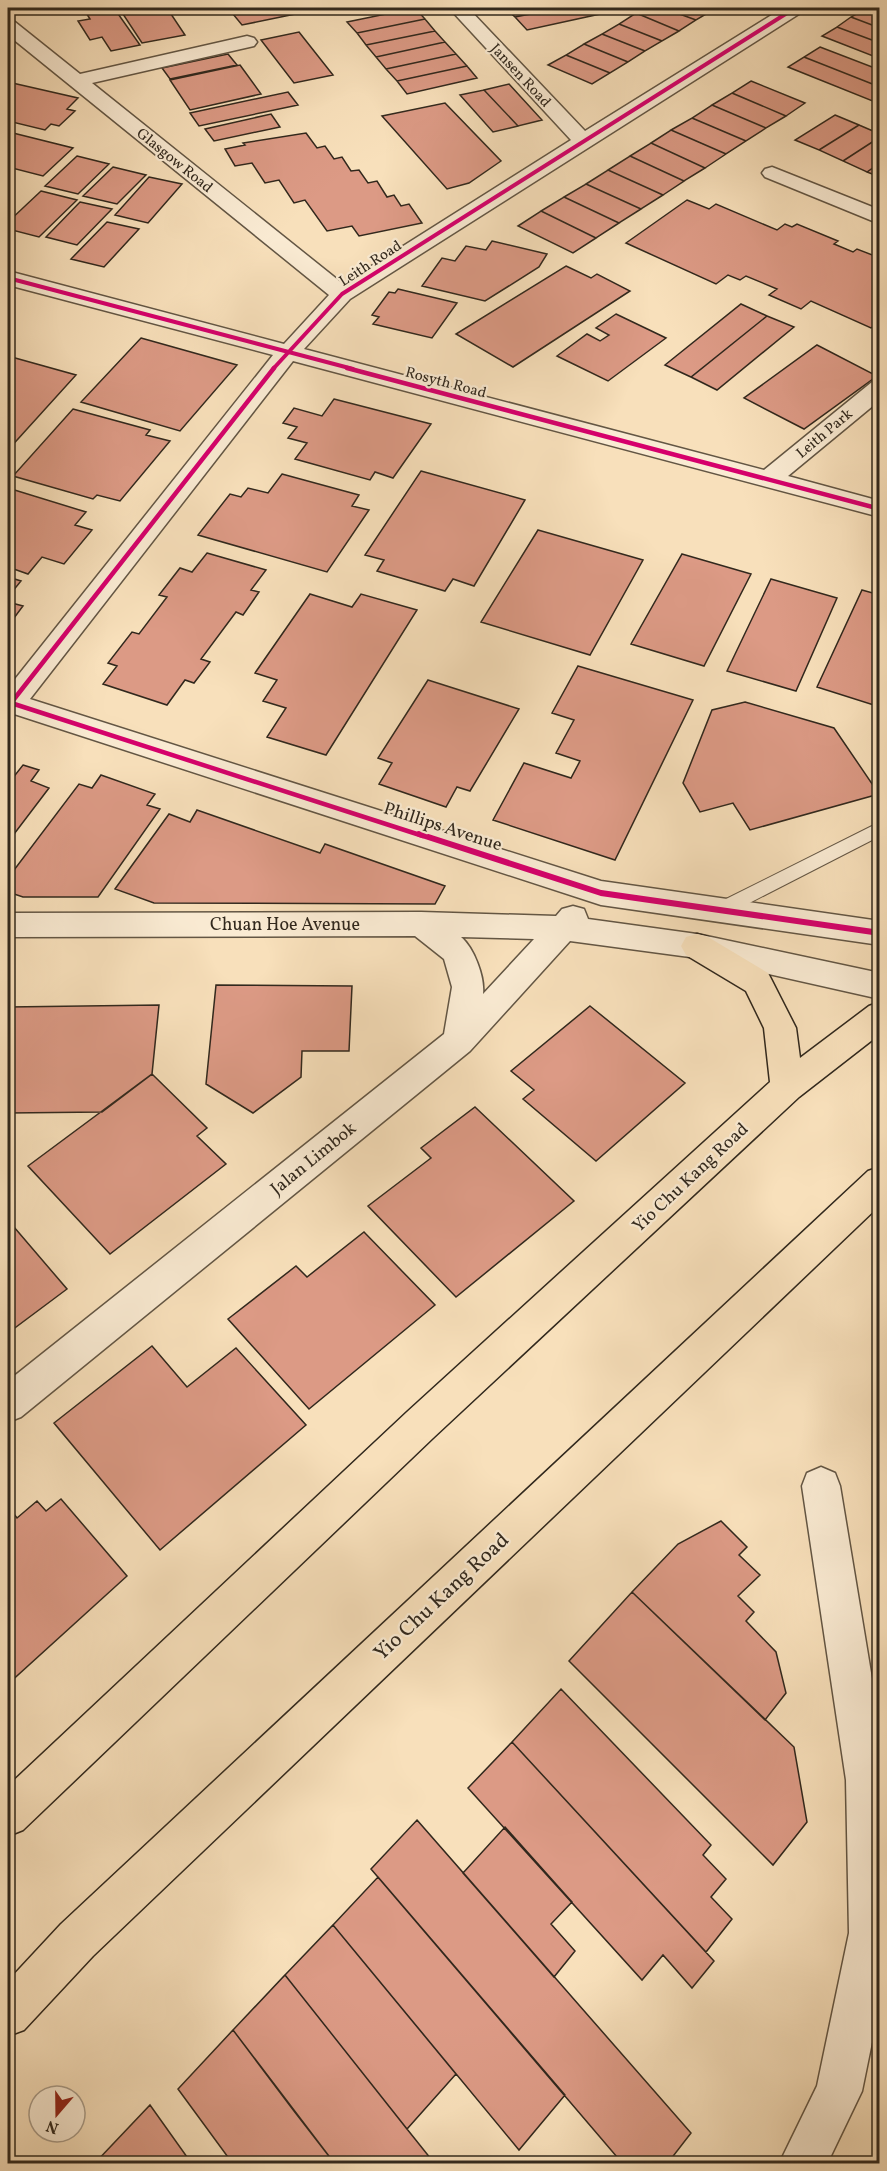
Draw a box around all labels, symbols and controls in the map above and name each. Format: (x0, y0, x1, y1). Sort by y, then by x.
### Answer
street label: Jansen Road (485, 39, 555, 113)
street label: Glasgow Road (131, 124, 217, 199)
street label: Leith Road (335, 236, 406, 292)
street label: Rosyth Road (403, 363, 489, 404)
street label: Leith Park (792, 404, 858, 464)
street label: Phillips Avenue (380, 796, 505, 858)
street label: Chuan Hoe Avenue (210, 913, 360, 938)
street label: Jalan Limbok (266, 1117, 362, 1202)
street label: Yio Chu Kang Road (627, 1118, 755, 1239)
street label: Yio Chu Kang Road (368, 1527, 516, 1668)
north arrow (27, 2084, 87, 2144)
text: N (43, 2114, 62, 2139)

